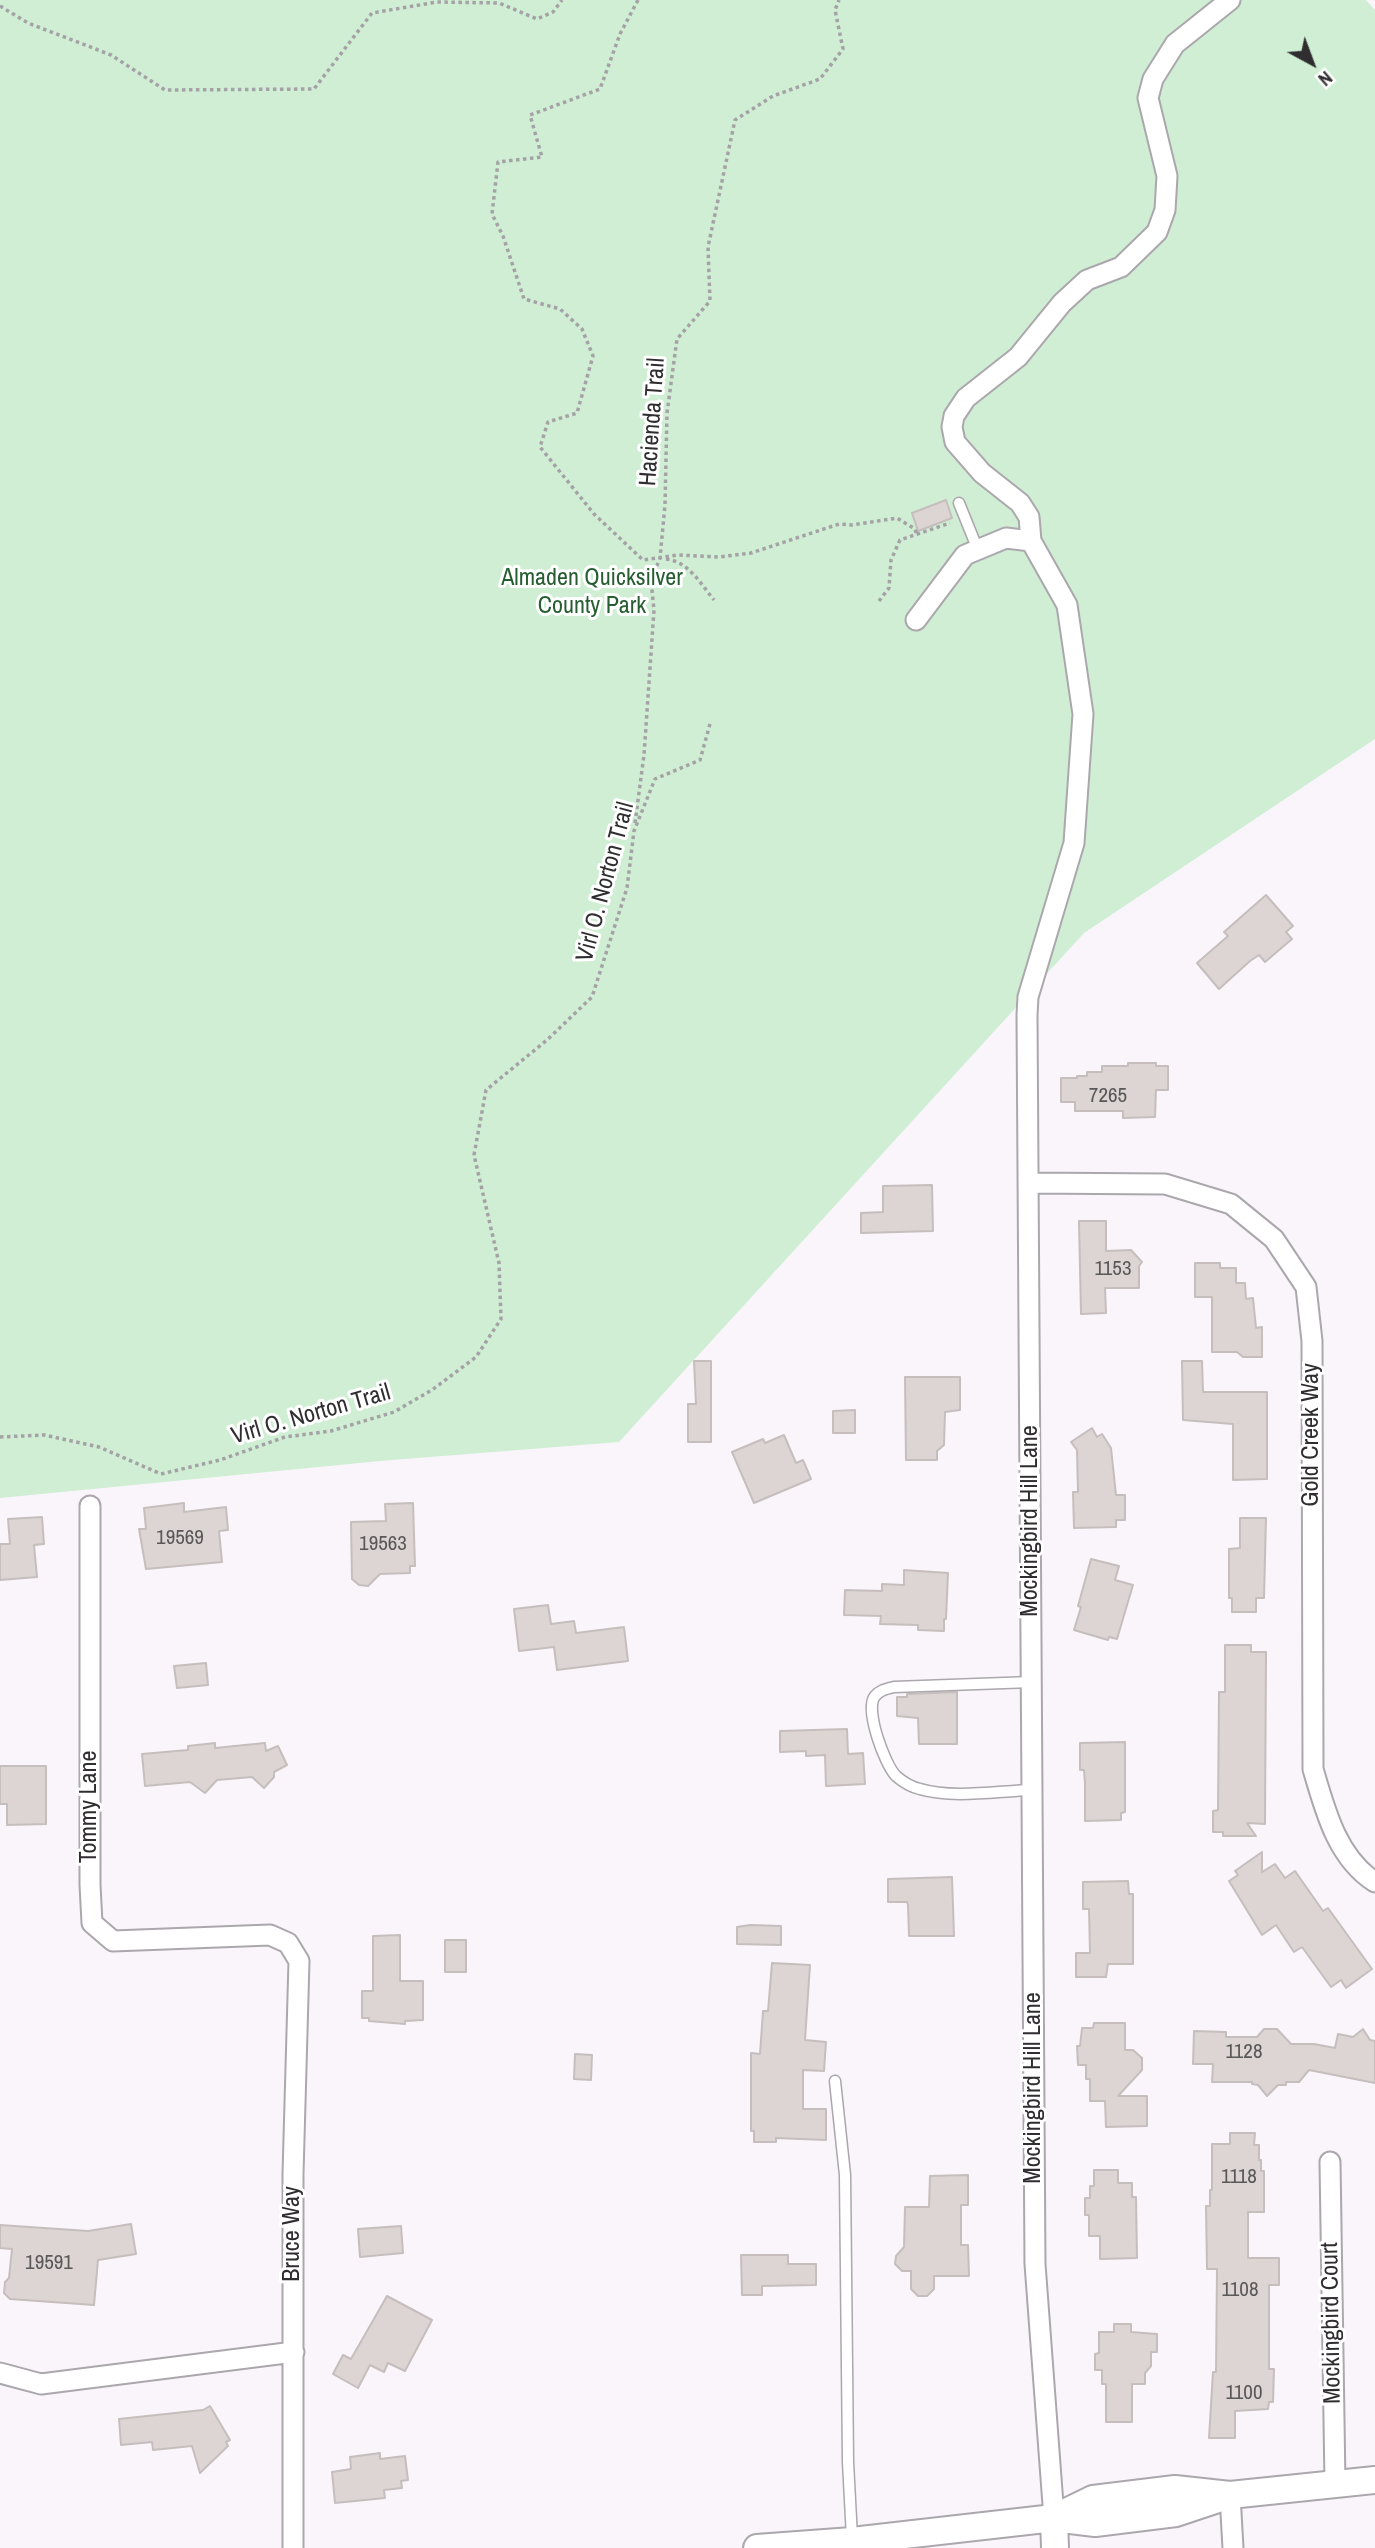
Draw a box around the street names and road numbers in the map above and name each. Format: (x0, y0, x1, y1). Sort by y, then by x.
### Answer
street label: Hacienda Trail (634, 357, 672, 487)
street label: Virl O. Norton Trail (571, 799, 641, 965)
street label: Gold Creek Way (1298, 1363, 1326, 1507)
street label: Virl O. Norton Trail (228, 1379, 394, 1451)
street label: Mockingbird Hill Lane (1017, 1425, 1045, 1617)
street label: Tommy Lane (76, 1751, 104, 1863)
street label: Mockingbird Hill Lane (1020, 1992, 1048, 2184)
street label: Bruce Way (279, 2186, 307, 2282)
street label: Mockingbird Court (1316, 2242, 1348, 2404)

